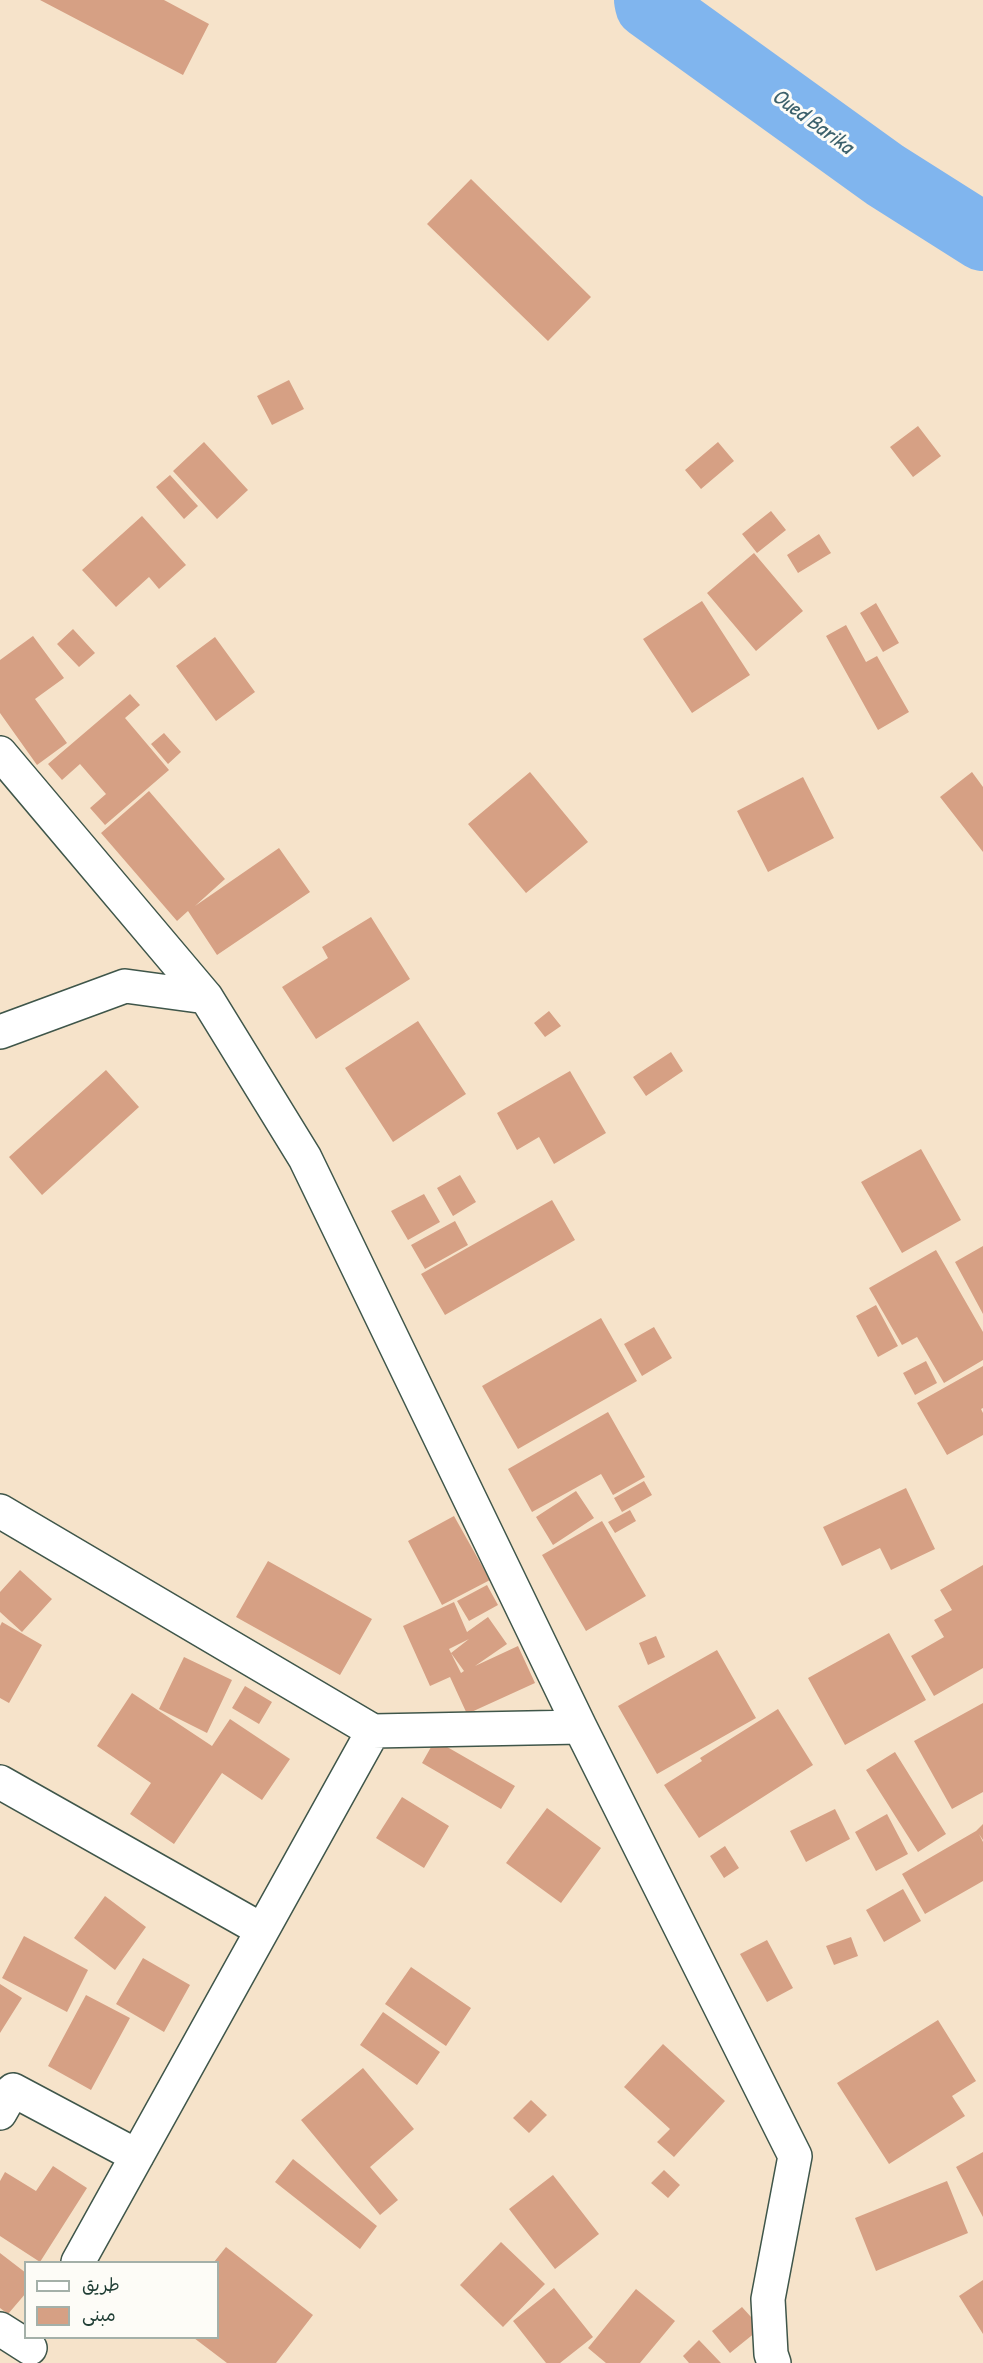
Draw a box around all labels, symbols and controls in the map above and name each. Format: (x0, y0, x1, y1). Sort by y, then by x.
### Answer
water label: Oued Barika (766, 84, 858, 160)
legend (24, 2261, 219, 2339)
text: طريق (82, 2272, 120, 2297)
text: مبنى (82, 2302, 116, 2327)

